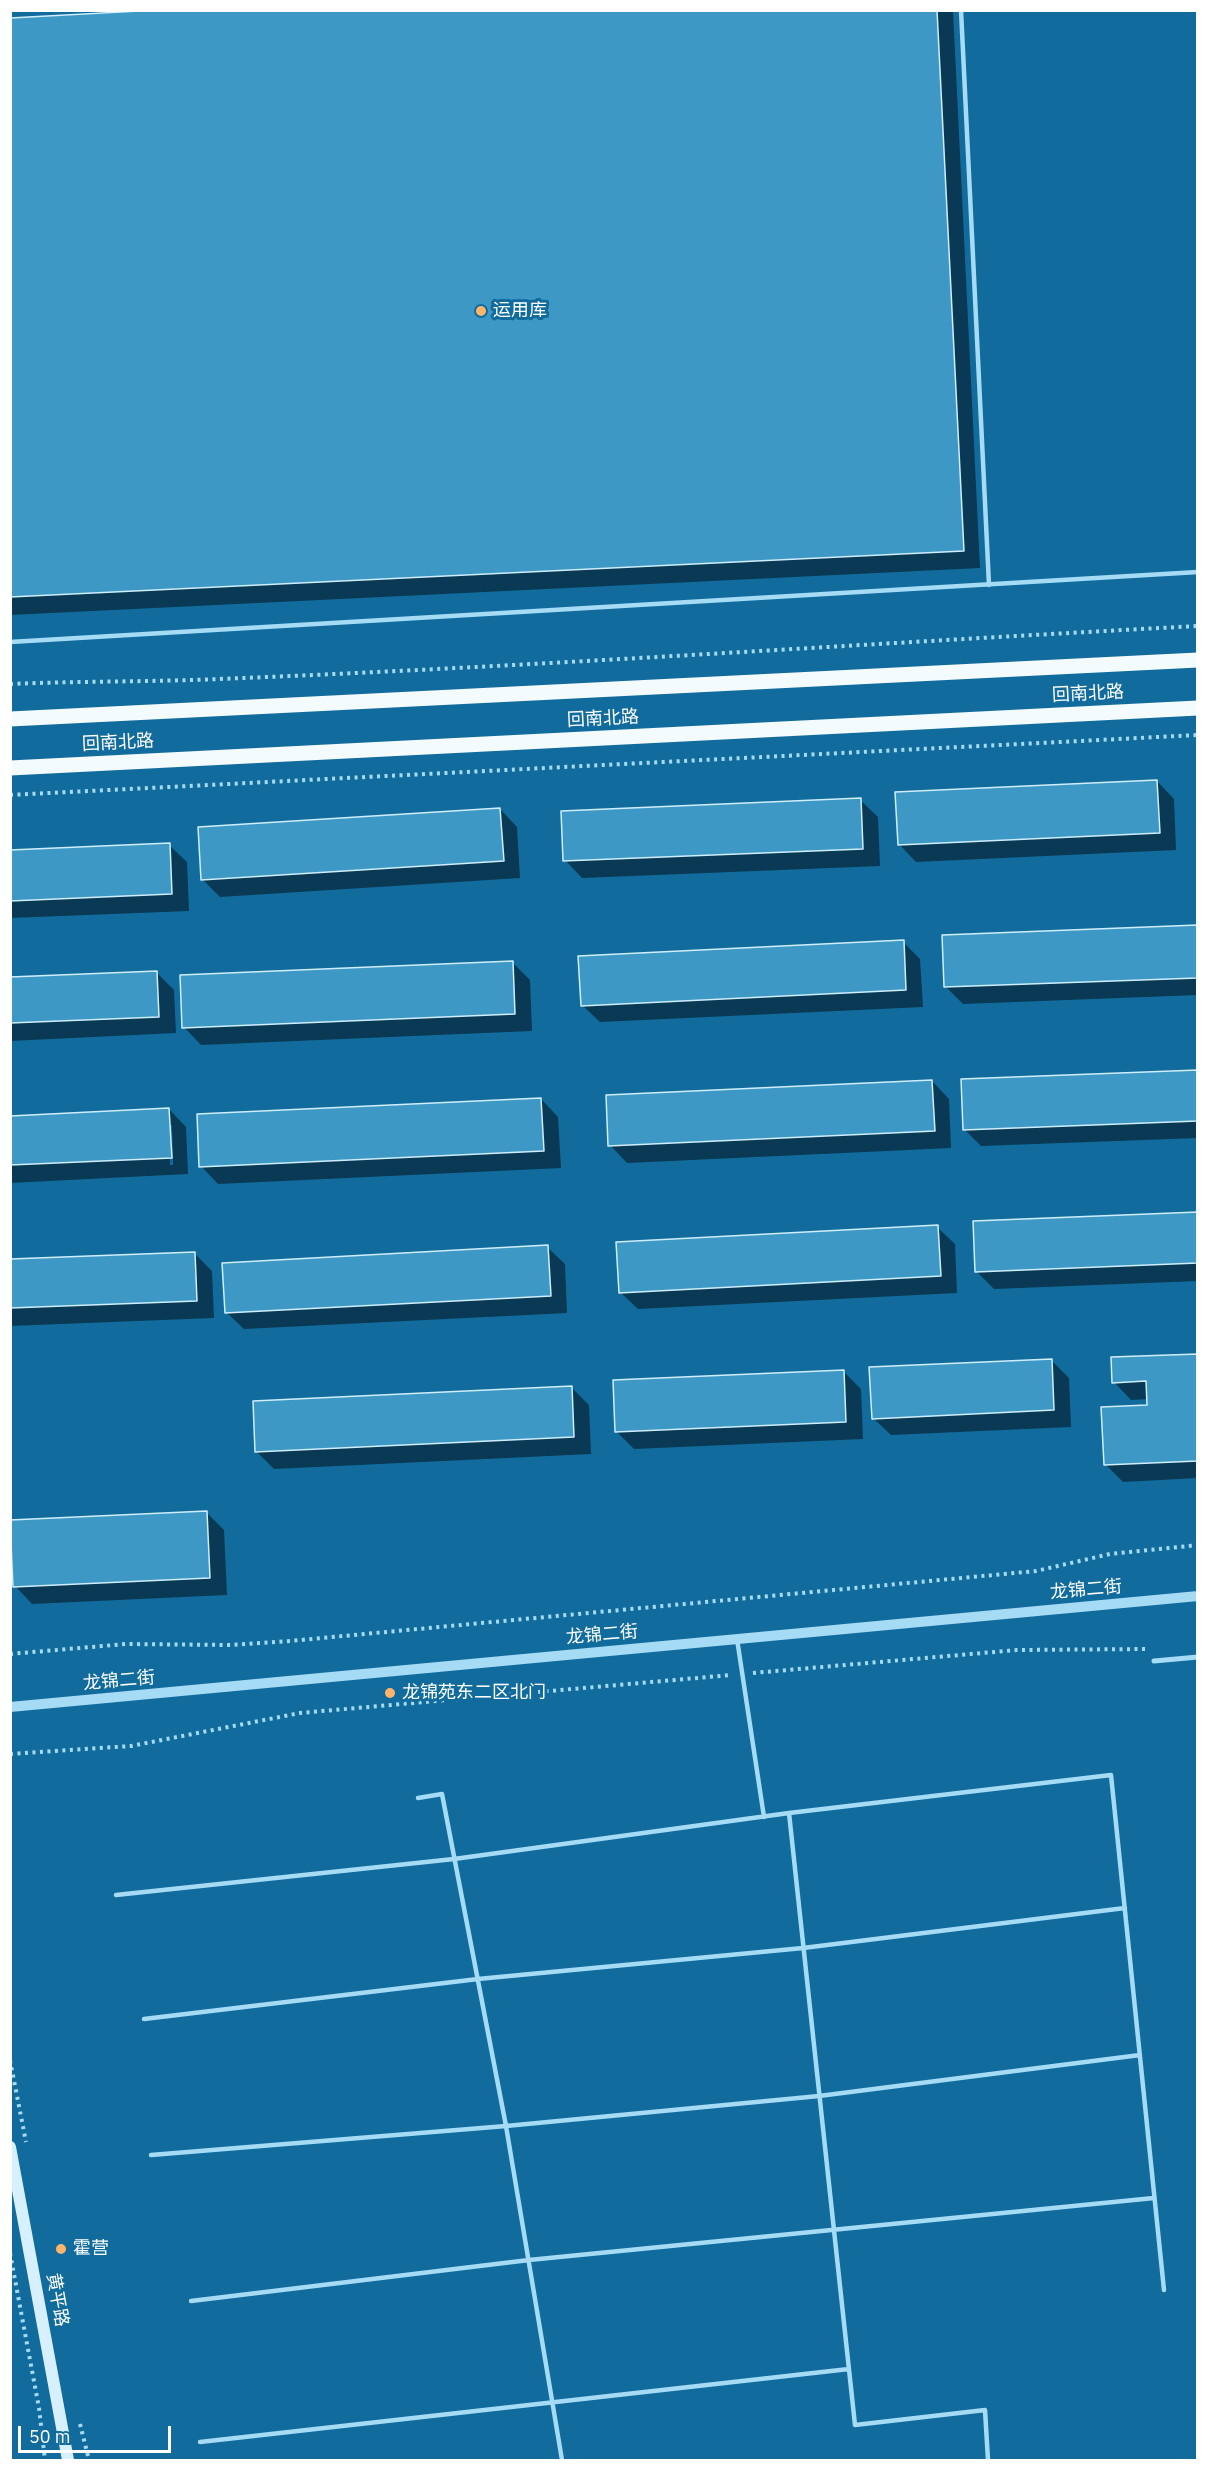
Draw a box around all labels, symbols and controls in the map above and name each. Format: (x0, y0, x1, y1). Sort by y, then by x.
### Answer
place label: 运用库 (493, 300, 547, 322)
marker: 运用库 (474, 304, 488, 318)
street label: 回南北路 (1051, 681, 1125, 707)
street label: 回南北路 (566, 706, 640, 732)
street label: 回南北路 (81, 730, 155, 756)
street label: 龙锦二街 (1049, 1576, 1123, 1604)
street label: 龙锦二街 (565, 1621, 639, 1649)
street label: 龙锦二街 (82, 1667, 156, 1695)
place label: 龙锦苑东二区北门 (402, 1682, 546, 1704)
marker: 龙锦苑东二区北门 (383, 1686, 397, 1700)
place label: 霍营 (73, 2238, 109, 2260)
marker: 霍营 (54, 2242, 68, 2256)
street label: 黄平路 (42, 2272, 72, 2328)
scale bar (21, 2414, 174, 2452)
text: 50 m (29, 2425, 71, 2448)

